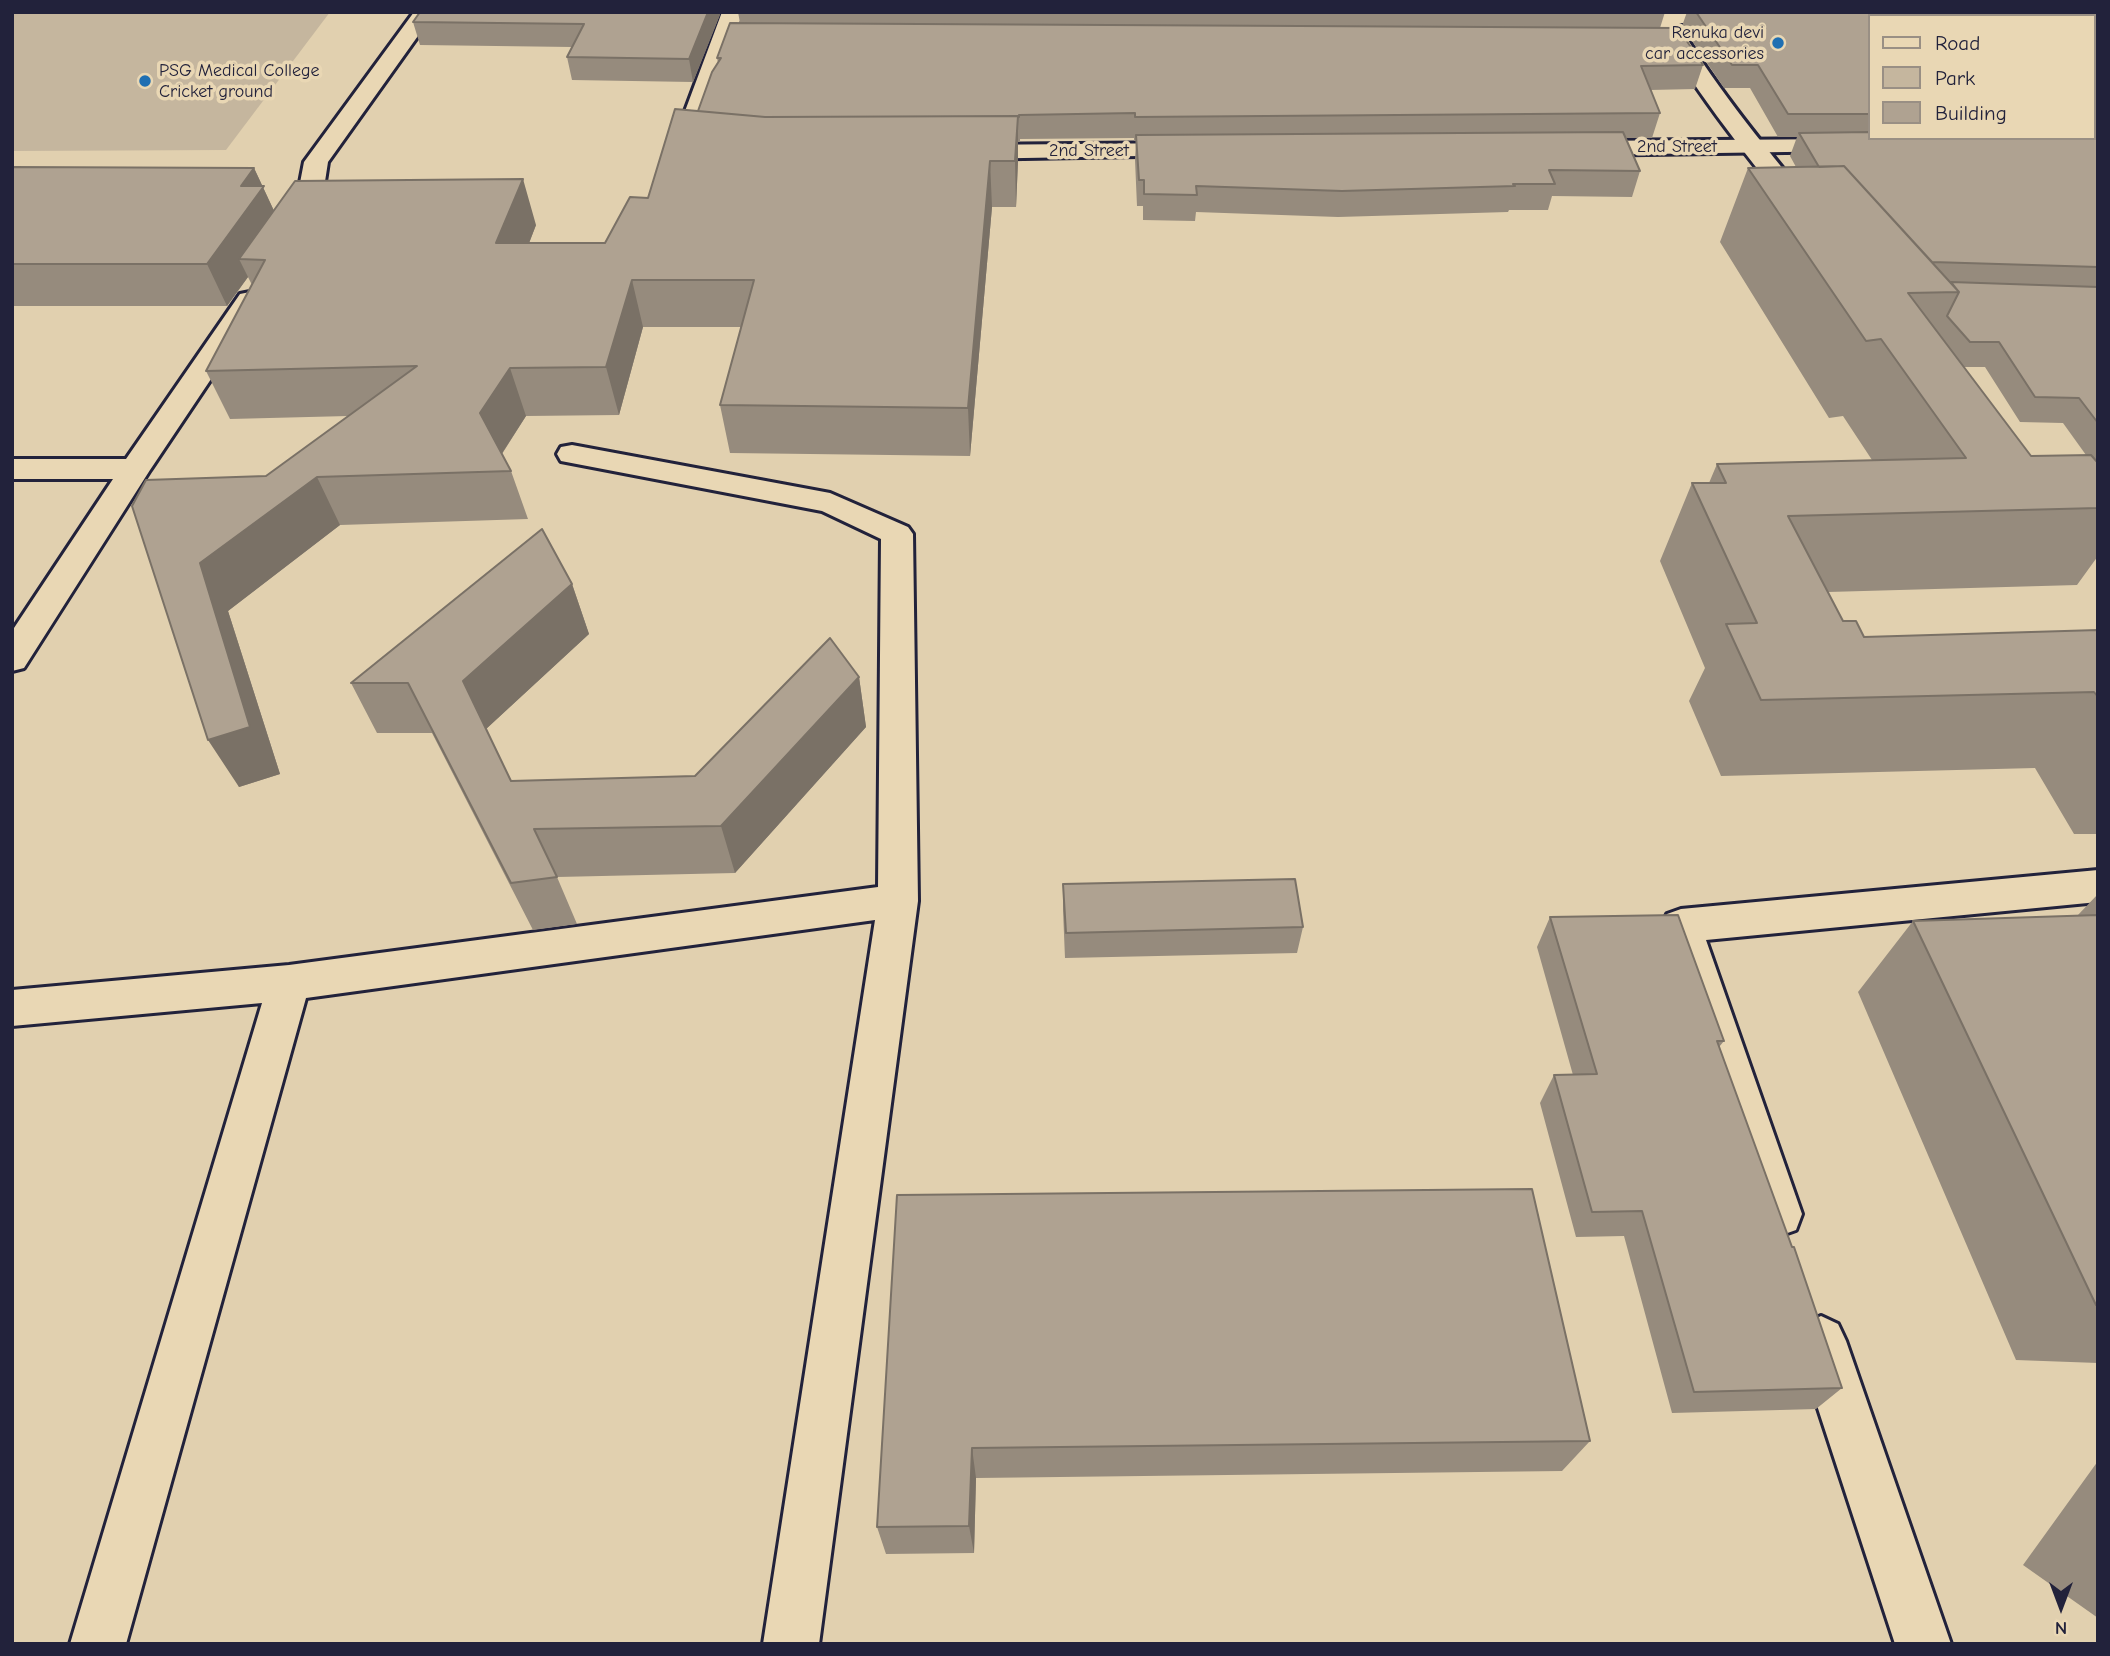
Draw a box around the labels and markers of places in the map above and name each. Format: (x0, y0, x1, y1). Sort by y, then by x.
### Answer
place label: Renuka devi car accessories (1645, 22, 1764, 64)
marker: Renuka devi car accessories (1770, 35, 1786, 51)
place label: PSG Medical College Cricket ground (159, 60, 320, 102)
marker: PSG Medical College Cricket ground (137, 73, 153, 89)

